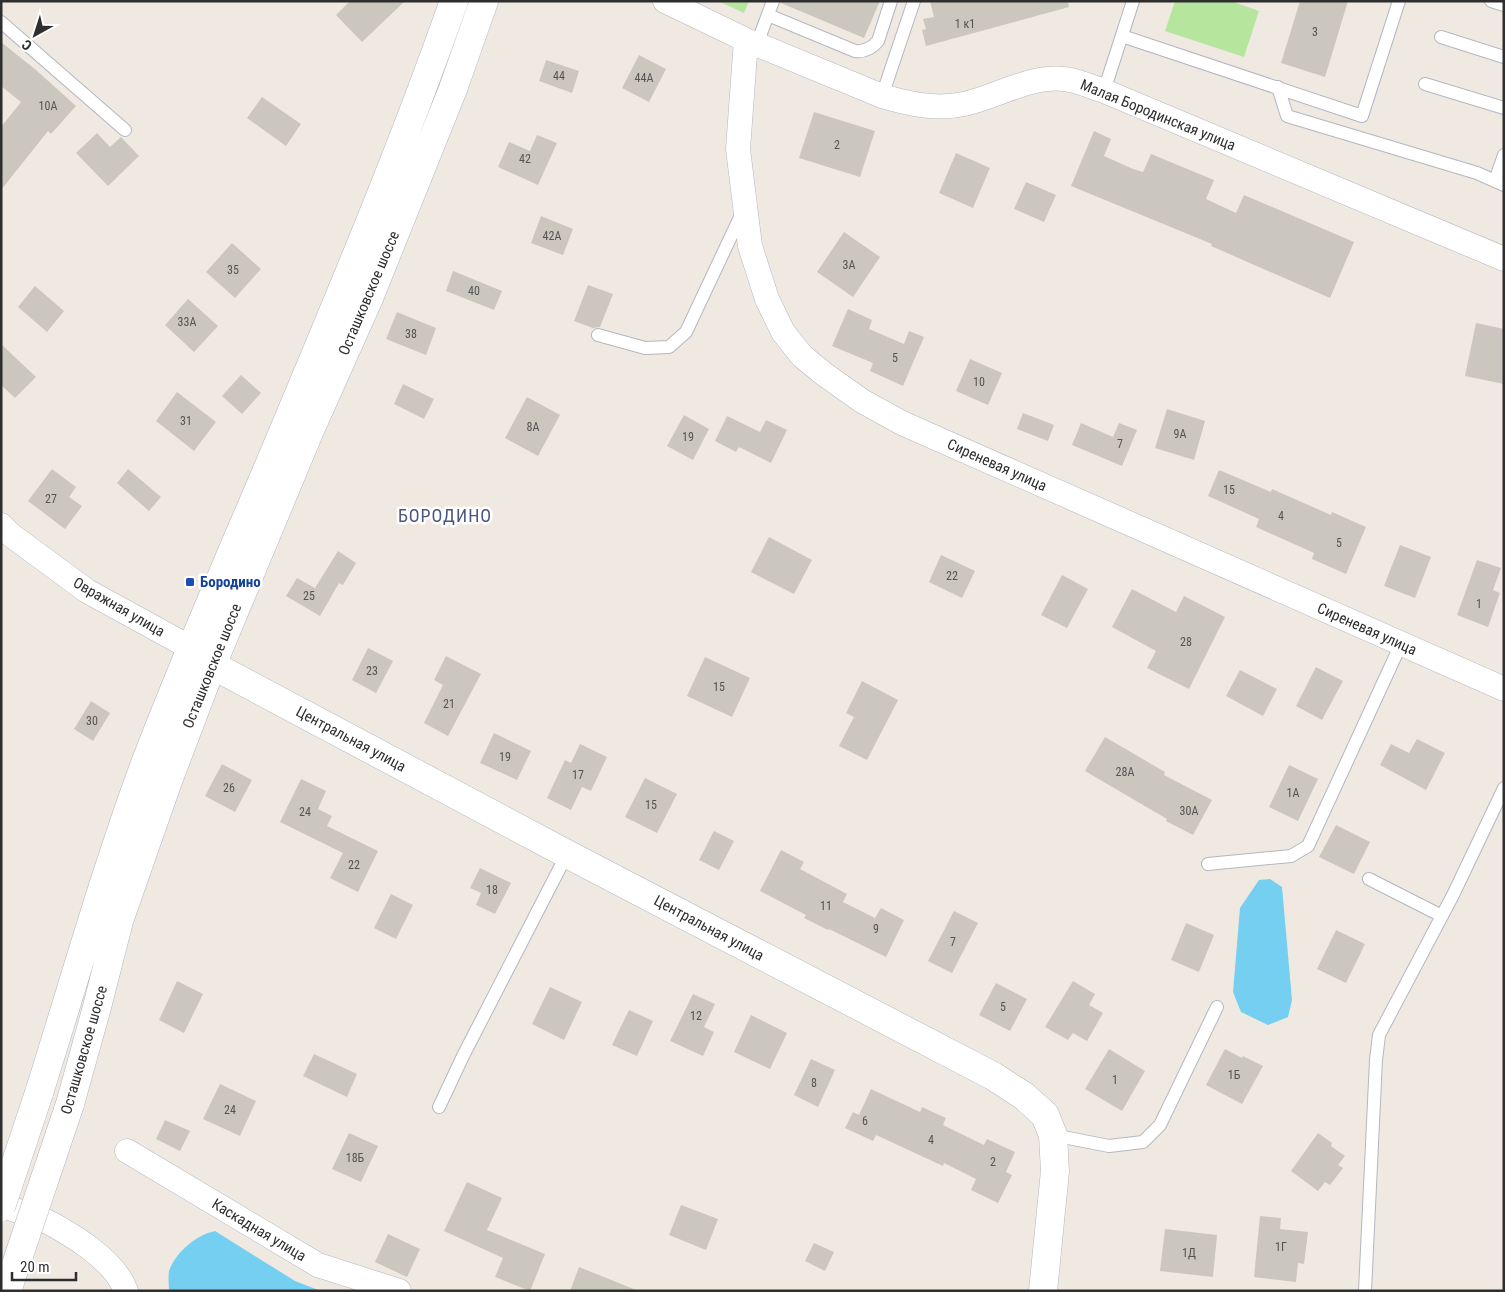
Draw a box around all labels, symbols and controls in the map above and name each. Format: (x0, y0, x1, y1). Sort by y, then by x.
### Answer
north arrow (10, 10, 60, 60)
house number: 1 к1 (955, 17, 975, 31)
house number: 3 (1312, 25, 1318, 39)
text: С (19, 36, 35, 54)
house number: 44 (553, 69, 565, 83)
house number: 44А (635, 71, 653, 85)
street label: Малая Бородинская улица (1078, 76, 1238, 154)
house number: 10А (39, 99, 57, 113)
house number: 2 (834, 138, 840, 152)
house number: 42 (519, 152, 531, 166)
street label: Осташковское шоссе (335, 228, 403, 358)
house number: 42А (543, 229, 561, 243)
house number: 3А (843, 258, 856, 272)
house number: 35 (227, 263, 239, 277)
house number: 40 (468, 284, 480, 298)
house number: 33А (178, 315, 196, 329)
house number: 38 (405, 327, 417, 341)
house number: 5 (892, 351, 898, 365)
house number: 10 (973, 375, 985, 389)
house number: 31 (180, 414, 192, 428)
house number: 8А (527, 420, 540, 434)
house number: 9А (1174, 427, 1187, 441)
house number: 19 (682, 430, 694, 444)
street label: Сиреневая улица (944, 435, 1050, 495)
house number: 7 (1117, 437, 1123, 451)
house number: 15 (1223, 483, 1235, 497)
house number: 27 (45, 492, 57, 506)
district label: БОРОДИНО (398, 505, 492, 526)
house number: 4 (1278, 509, 1284, 523)
house number: 5 (1336, 536, 1342, 550)
house number: 22 (946, 569, 958, 583)
street label: Овражная улица (70, 573, 168, 641)
place label: Бородино (200, 573, 261, 591)
marker: Бородино (184, 576, 196, 588)
house number: 25 (303, 589, 315, 603)
house number: 1 (1476, 597, 1482, 611)
street label: Сиреневая улица (1314, 599, 1420, 659)
street label: Осташковское шоссе (179, 601, 245, 731)
house number: 28 (1180, 635, 1192, 649)
house number: 23 (366, 664, 378, 678)
house number: 15 (713, 680, 725, 694)
house number: 21 (443, 697, 455, 711)
street label: Центральная улица (293, 702, 409, 776)
house number: 30 (86, 714, 98, 728)
house number: 19 (499, 750, 511, 764)
house number: 28А (1116, 765, 1134, 779)
house number: 17 (572, 768, 584, 782)
house number: 26 (223, 781, 235, 795)
house number: 1А (1287, 786, 1300, 800)
house number: 15 (645, 798, 657, 812)
house number: 30А (1180, 804, 1198, 818)
house number: 24 (299, 805, 311, 819)
house number: 22 (348, 858, 360, 872)
house number: 18 (486, 883, 498, 897)
street label: Центральная улица (651, 891, 767, 965)
house number: 11 (820, 899, 832, 913)
house number: 9 (873, 922, 879, 936)
house number: 7 (950, 935, 956, 949)
street label: Осташковское шоссе (57, 984, 111, 1116)
house number: 5 (1000, 1000, 1006, 1014)
house number: 12 (690, 1009, 702, 1023)
house number: 1Б (1228, 1068, 1241, 1082)
house number: 1 (1112, 1073, 1118, 1087)
house number: 8 (811, 1076, 817, 1090)
house number: 24 (224, 1103, 236, 1117)
house number: 6 (862, 1114, 868, 1128)
house number: 4 (928, 1133, 934, 1147)
house number: 18Б (346, 1151, 365, 1165)
house number: 2 (990, 1155, 996, 1169)
street label: Каскадная улица (209, 1195, 309, 1265)
house number: 1Г (1275, 1240, 1287, 1254)
house number: 1Д (1182, 1246, 1196, 1260)
scale bar (12, 1250, 76, 1282)
text: 20 m (20, 1258, 50, 1276)

